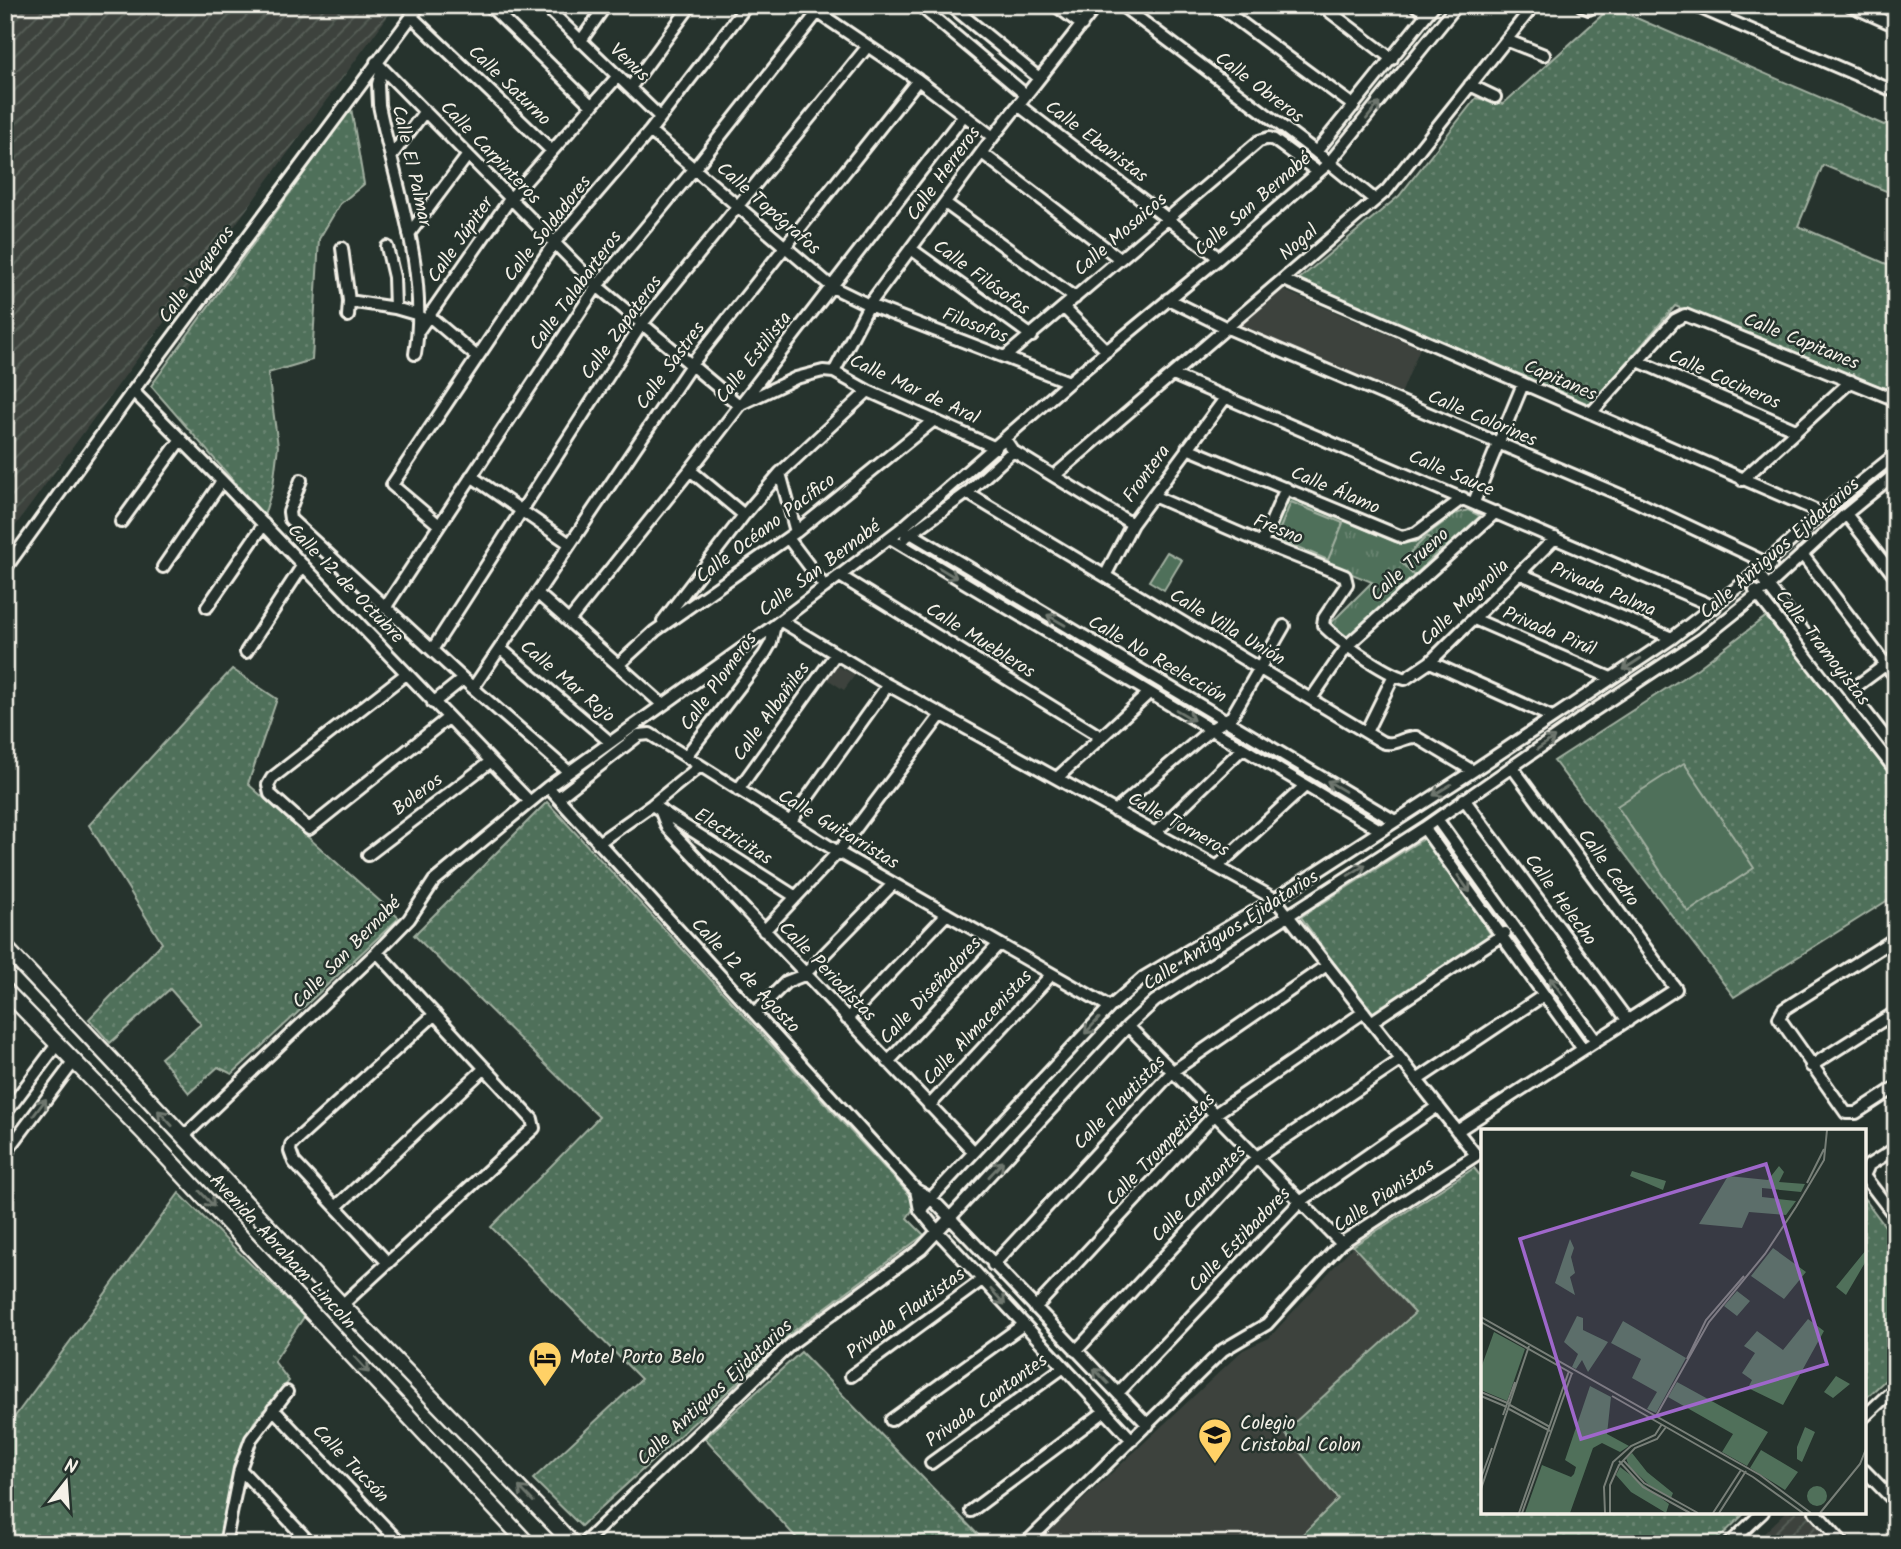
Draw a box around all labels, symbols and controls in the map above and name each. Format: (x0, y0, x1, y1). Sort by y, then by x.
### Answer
street label: Venus (602, 36, 656, 90)
street label: Calle Saturno (460, 38, 558, 134)
street label: Calle Obreros (1208, 44, 1310, 132)
street label: Calle Ebanistas (1038, 93, 1154, 191)
street label: Calle Carpinteros (432, 94, 548, 212)
one-way arrow (1365, 102, 1380, 120)
street label: Calle El Palmar (383, 103, 440, 231)
street label: Calle Herreros (899, 120, 989, 228)
street label: Calle San Bernabé (1188, 145, 1319, 264)
street label: Calle Topógrafos (709, 155, 827, 263)
street label: Calle Soldadores (497, 169, 599, 289)
street label: Calle Mosaicos (1067, 186, 1175, 284)
street label: Calle Júpiter (420, 189, 503, 289)
street label: Nogal (1273, 217, 1326, 269)
street label: Calle Vaqueros (151, 220, 243, 330)
street label: Calle Talabarteros (522, 225, 630, 357)
street label: Calle Filósofos (926, 232, 1036, 324)
street label: Calle Zapateros (574, 269, 670, 387)
street label: Filosofos (938, 300, 1012, 352)
street label: Calle Estilista (708, 305, 800, 411)
street label: Calle Capitanes (1738, 305, 1864, 379)
street label: Calle Sastres (629, 315, 713, 417)
street label: Calle Cocineros (1663, 342, 1785, 418)
street label: Calle Mar de Aral (844, 347, 984, 433)
street label: Capitanes (1519, 352, 1601, 410)
street label: Calle Colorines (1422, 382, 1542, 456)
street label: Frontera (1115, 438, 1179, 510)
street label: Calle Sauce (1403, 442, 1499, 506)
street label: Calle Álamo (1286, 459, 1384, 523)
street label: Calle Océano Pacífico (690, 466, 842, 592)
street label: Calle Antiguos Ejidatarios (1693, 471, 1867, 627)
street label: Fresno (1248, 506, 1308, 554)
street label: Calle San Bernabé (752, 512, 888, 625)
street label: Calle 12 de Octubre (280, 517, 411, 651)
street label: Calle Trueno (1363, 521, 1457, 609)
street label: Calle Magnolia (1413, 552, 1517, 654)
street label: Privada Palma (1546, 554, 1660, 626)
one-way arrow (938, 566, 958, 580)
street label: Calle Villa Unión (1163, 581, 1291, 675)
street label: Calle Tramoyistas (1767, 583, 1877, 713)
street label: Calle Muebleros (919, 595, 1041, 687)
street label: Privada Pirúl (1498, 599, 1601, 665)
street label: Calle No Reelección (1082, 608, 1232, 712)
one-way arrow (1046, 613, 1066, 627)
street label: Calle Plomeros (673, 626, 765, 738)
street label: Calle Mar Rojo (513, 633, 621, 731)
street label: Calle Albañiles (726, 656, 818, 768)
one-way arrow (1622, 657, 1642, 671)
one-way arrow (1175, 708, 1195, 722)
one-way arrow (1536, 736, 1555, 750)
street label: Boleros (386, 766, 450, 824)
one-way arrow (1327, 779, 1347, 793)
street label: Calle Guitarristas (772, 782, 904, 878)
one-way arrow (1433, 784, 1453, 798)
street label: Calle Torneros (1122, 785, 1234, 865)
street label: Electricitas (688, 800, 778, 874)
street label: Calle Cedro (1569, 823, 1647, 913)
street label: Calle Helecho (1516, 848, 1604, 952)
one-way arrow (1347, 862, 1367, 876)
street label: Calle Antiguos Ejidatarios (1137, 863, 1325, 999)
one-way arrow (1456, 874, 1471, 892)
street label: Calle San Bernabé (285, 889, 409, 1016)
street label: Calle 12 de Agosto (683, 911, 807, 1041)
street label: Calle Periodistas (771, 915, 883, 1029)
street label: Calle Diseñadores (873, 930, 989, 1052)
street label: Calle Almacenistas (916, 963, 1040, 1093)
one-way arrow (1549, 977, 1563, 996)
one-way arrow (1084, 1017, 1101, 1034)
street label: Calle Flautistas (1067, 1048, 1173, 1158)
street label: Calle Trompetistas (1099, 1086, 1223, 1214)
one-way arrow (33, 1098, 48, 1117)
one-way arrow (157, 1110, 174, 1127)
inset map (1481, 1129, 1866, 1514)
street label: Calle Cantantes (1144, 1138, 1254, 1250)
street label: Calle Pianistas (1327, 1151, 1441, 1241)
one-way arrow (988, 1160, 1004, 1178)
street label: Avenida Abraham Lincoln (201, 1167, 363, 1337)
street label: Calle Estibadores (1182, 1180, 1298, 1300)
one-way arrow (198, 1190, 215, 1207)
street label: Privada Flautistas (840, 1260, 972, 1368)
one-way arrow (990, 1288, 1007, 1305)
street label: Calle Antiguos Ejidatarios (630, 1312, 800, 1474)
hotel icon: Motel Porto Belo (526, 1339, 564, 1388)
place label: Motel Porto Belo (570, 1343, 704, 1373)
street label: Privada Cantantes (920, 1346, 1054, 1456)
one-way arrow (354, 1356, 370, 1374)
one-way arrow (1092, 1368, 1109, 1385)
place label: Colegio Cristobal Colon (1240, 1409, 1361, 1461)
school or university icon: Colegio Cristobal Colon (1196, 1416, 1234, 1465)
street label: Calle Tucsón (304, 1417, 396, 1511)
north arrow (32, 1448, 102, 1518)
text: N (60, 1452, 81, 1484)
one-way arrow (518, 1486, 535, 1503)

